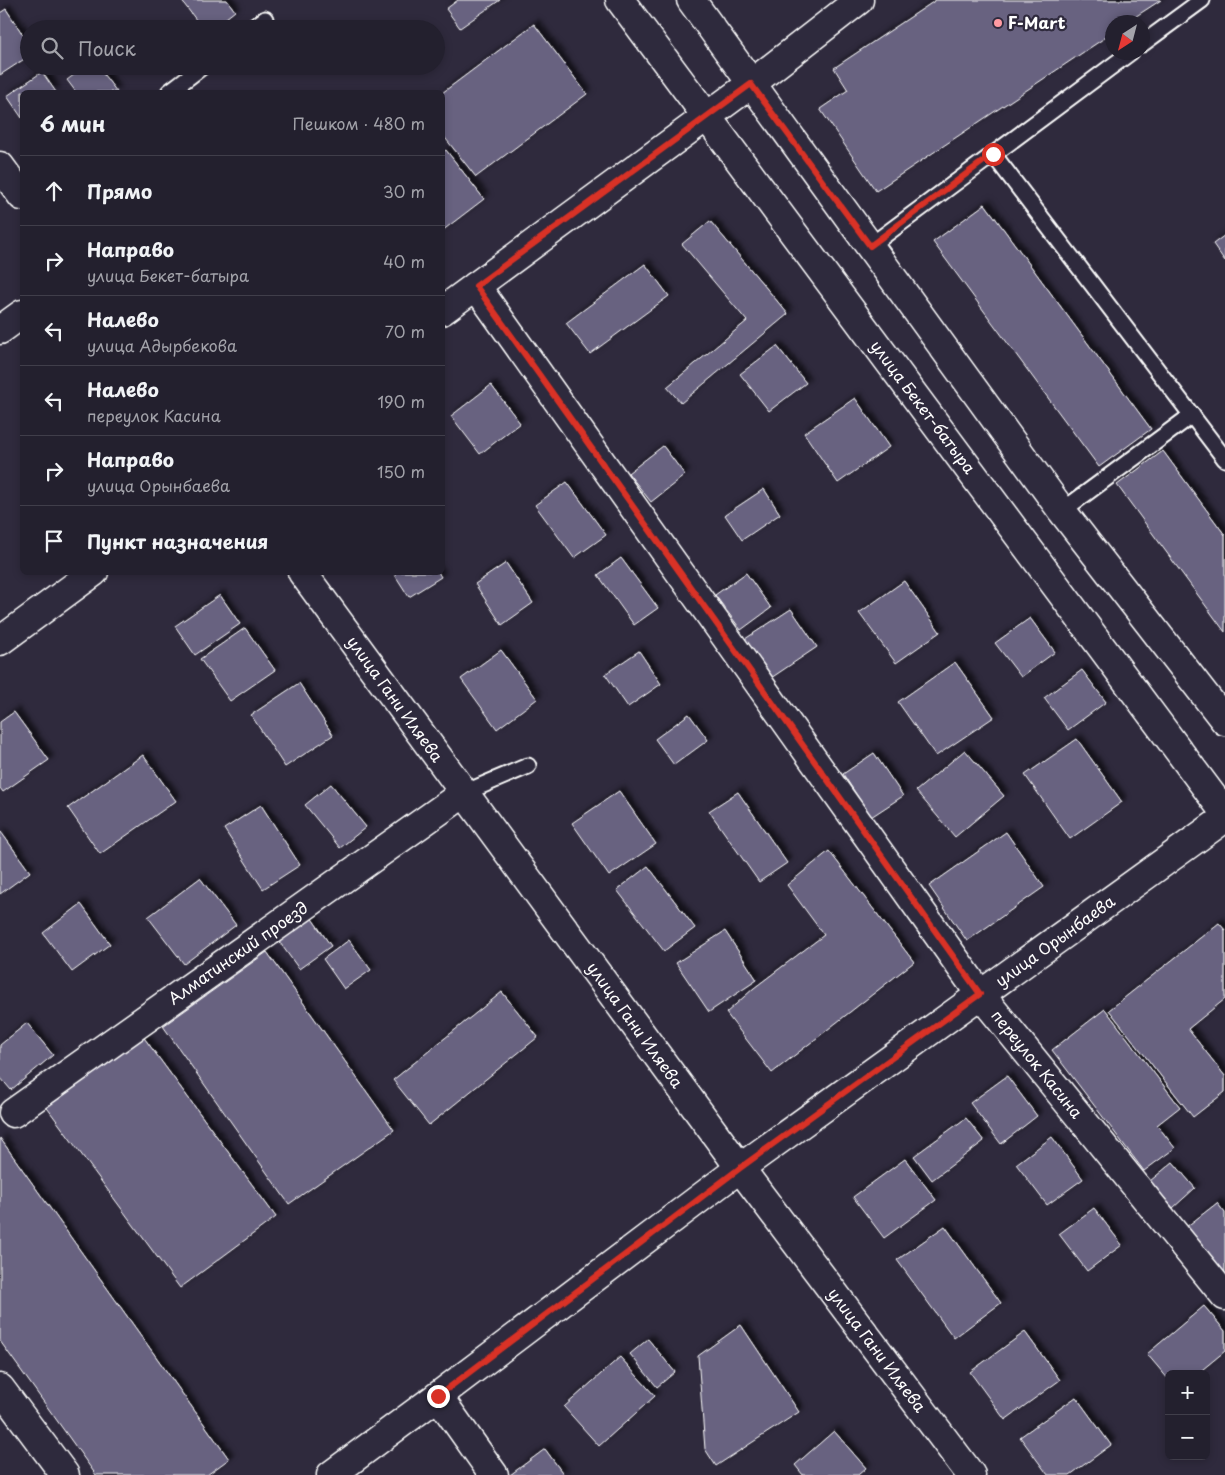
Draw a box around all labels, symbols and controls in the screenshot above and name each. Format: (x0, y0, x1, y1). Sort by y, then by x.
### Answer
place label: F-Mart (1008, 10, 1066, 34)
north arrow (1105, 15, 1150, 60)
marker: F-Mart (992, 17, 1004, 29)
search box (20, 20, 445, 75)
icon: search (38, 34, 66, 62)
text: Поиск (78, 34, 136, 62)
text: 6 мин (40, 107, 106, 139)
text: Пешком · 480 m (293, 111, 425, 135)
route start (982, 143, 1005, 166)
icon: ahead (40, 177, 68, 205)
text: Прямо (87, 177, 152, 205)
text: 30 m (383, 179, 425, 203)
text: Направо (87, 235, 174, 263)
icon: right (40, 247, 68, 275)
text: 40 m (383, 249, 425, 273)
text: улица Бекет-батыра (87, 263, 249, 287)
text: Налево (87, 305, 159, 333)
icon: left (40, 317, 68, 345)
text: 70 m (385, 319, 425, 343)
text: улица Адырбекова (87, 333, 237, 357)
street label: улица Бекет-батыра (865, 334, 982, 478)
text: Налево (87, 375, 159, 403)
icon: left (40, 387, 68, 415)
text: 190 m (377, 389, 425, 413)
text: переулок Касина (87, 403, 221, 427)
text: Направо (87, 445, 174, 473)
icon: right (40, 457, 68, 485)
text: 150 m (377, 459, 425, 483)
text: улица Орынбаева (87, 473, 230, 497)
icon: arrive (40, 527, 68, 555)
text: Пункт назначения (87, 527, 268, 555)
street label: улица Гани Иляева (342, 630, 450, 766)
street label: улица Орынбаева (990, 888, 1119, 992)
street label: Алматинский проезд (163, 895, 312, 1010)
street label: улица Гани Иляева (582, 956, 690, 1092)
street label: переулок Касина (986, 1004, 1089, 1123)
street label: улица Гани Иляева (823, 1282, 933, 1417)
map controls (1165, 1370, 1210, 1460)
button: + (1165, 1370, 1210, 1415)
route end (427, 1385, 450, 1408)
button: − (1165, 1415, 1210, 1460)

